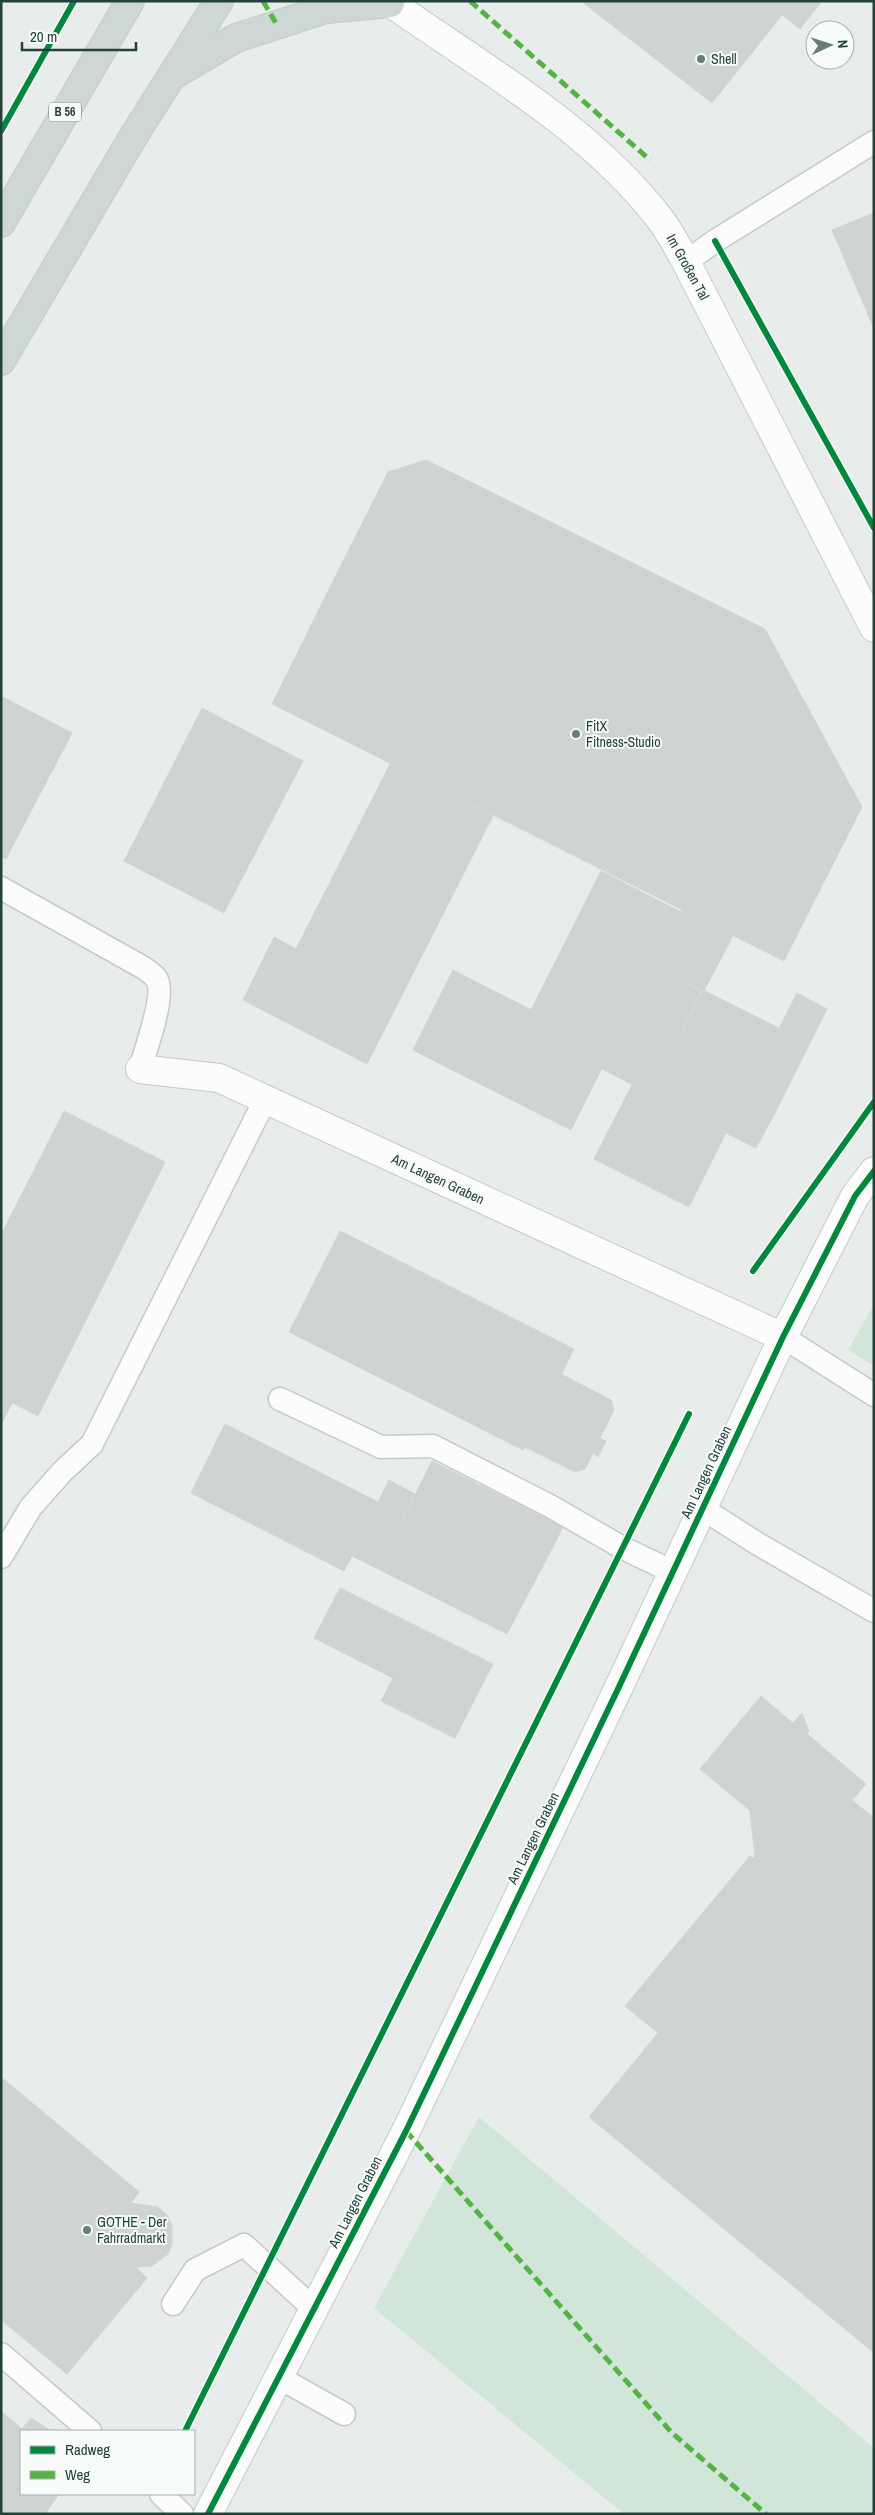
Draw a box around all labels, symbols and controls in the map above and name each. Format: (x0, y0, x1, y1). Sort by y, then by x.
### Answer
scale bar (22, 20, 136, 52)
north arrow (805, 20, 855, 70)
text: 20 m (30, 26, 57, 47)
text: N (834, 39, 852, 49)
place label: Shell (711, 50, 737, 68)
marker: Shell (695, 53, 707, 65)
road number: B 56 (49, 102, 81, 121)
street label: Im Großen Tal (662, 231, 714, 303)
place label: FitX Fitness-Studio (586, 717, 661, 751)
marker: FitX Fitness-Studio (570, 728, 582, 740)
street label: Am Langen Graben (388, 1149, 487, 1208)
street label: Am Langen Graben (676, 1423, 735, 1522)
street label: Am Langen Graben (503, 1789, 563, 1888)
street label: Am Langen Graben (324, 2153, 386, 2252)
place label: GOTHE - Der Fahrradmarkt (97, 2213, 167, 2247)
marker: GOTHE - Der Fahrradmarkt (81, 2224, 93, 2236)
legend (20, 2430, 195, 2495)
text: Radweg (65, 2439, 110, 2460)
text: Weg (65, 2464, 90, 2485)

